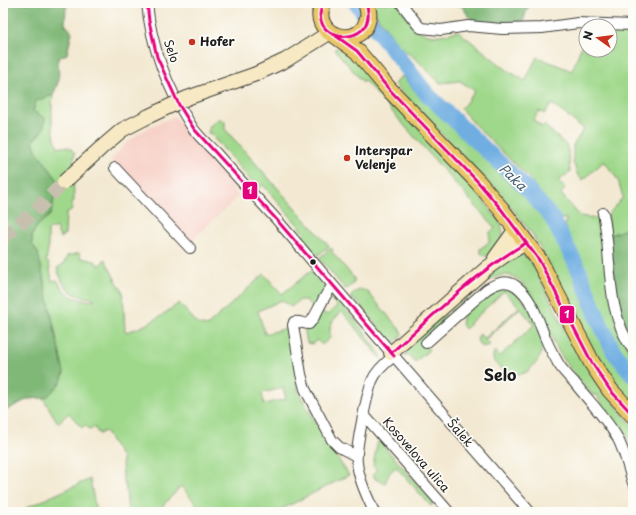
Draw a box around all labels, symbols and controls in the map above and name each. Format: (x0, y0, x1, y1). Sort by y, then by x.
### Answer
north arrow (578, 18, 618, 58)
text: N (579, 29, 597, 42)
place label: Hofer (200, 32, 236, 50)
street label: Selo (160, 37, 184, 65)
marker: Hofer (187, 37, 197, 47)
place label: Interspar Velenje (355, 141, 413, 173)
marker: Interspar Velenje (342, 153, 352, 163)
water label: Paka (495, 159, 532, 195)
line badge: 1 (242, 181, 258, 200)
text: 1 (247, 181, 253, 198)
unlabelled marker (308, 257, 318, 267)
line badge: 1 (559, 305, 575, 324)
text: 1 (564, 305, 570, 322)
district label: Selo (483, 362, 517, 386)
street label: Kosovelova ulica (379, 413, 455, 496)
street label: Šalek (443, 414, 478, 450)

